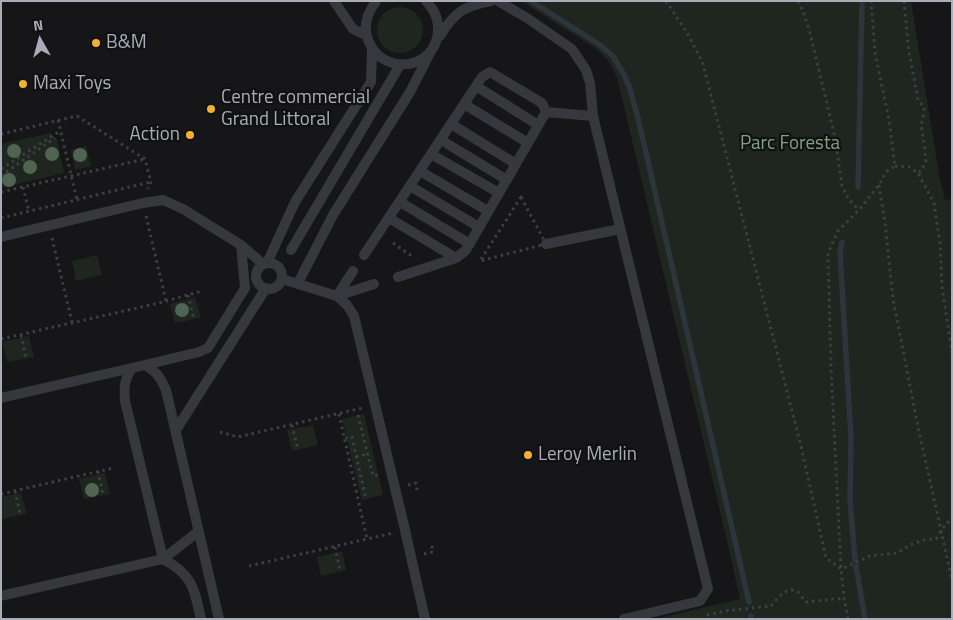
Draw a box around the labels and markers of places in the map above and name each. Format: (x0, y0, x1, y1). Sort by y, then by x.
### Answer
place label: B&M (106, 32, 147, 54)
marker: B&M (90, 37, 102, 49)
place label: Maxi Toys (33, 73, 111, 95)
marker: Maxi Toys (17, 78, 29, 90)
place label: Centre commercial Grand Littoral (221, 87, 370, 131)
marker: Centre commercial Grand Littoral (205, 103, 217, 115)
place label: Action (129, 124, 180, 146)
marker: Action (184, 129, 196, 141)
place label: Leroy Merlin (538, 444, 637, 466)
marker: Leroy Merlin (522, 449, 534, 461)

